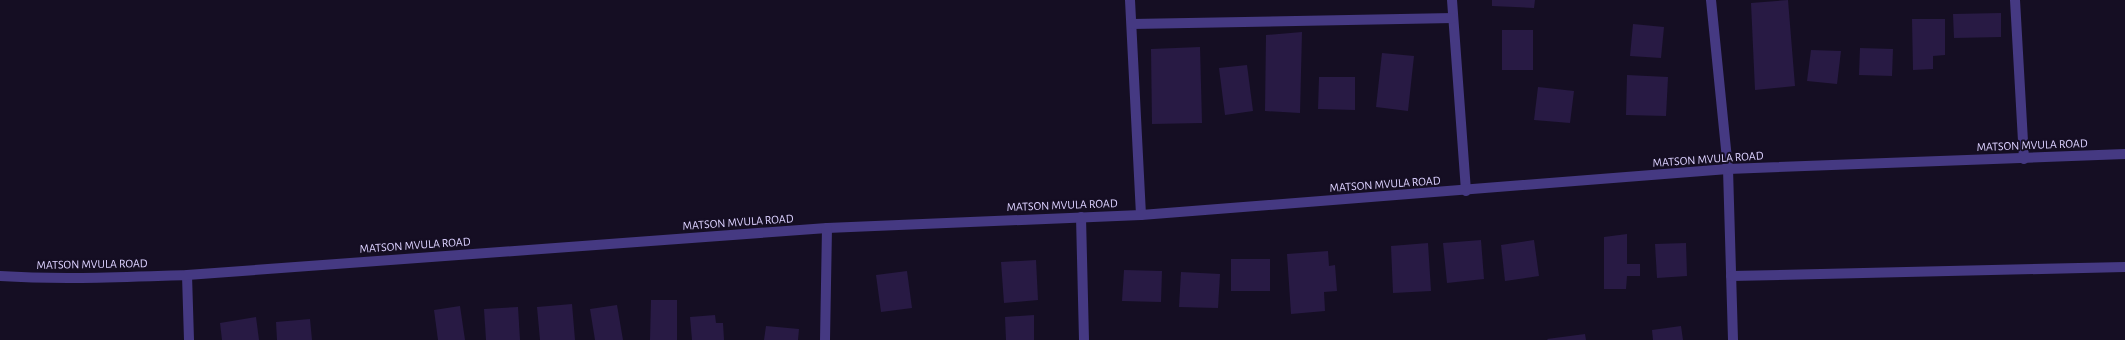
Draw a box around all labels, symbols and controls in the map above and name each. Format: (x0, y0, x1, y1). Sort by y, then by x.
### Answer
street label: MATSON MVULA ROAD (1976, 137, 2088, 153)
street label: MATSON MVULA ROAD (1652, 149, 1764, 169)
street label: MATSON MVULA ROAD (1329, 174, 1441, 194)
street label: MATSON MVULA ROAD (1006, 197, 1118, 213)
street label: MATSON MVULA ROAD (682, 212, 794, 232)
street label: MATSON MVULA ROAD (359, 235, 471, 255)
street label: MATSON MVULA ROAD (36, 257, 148, 271)

